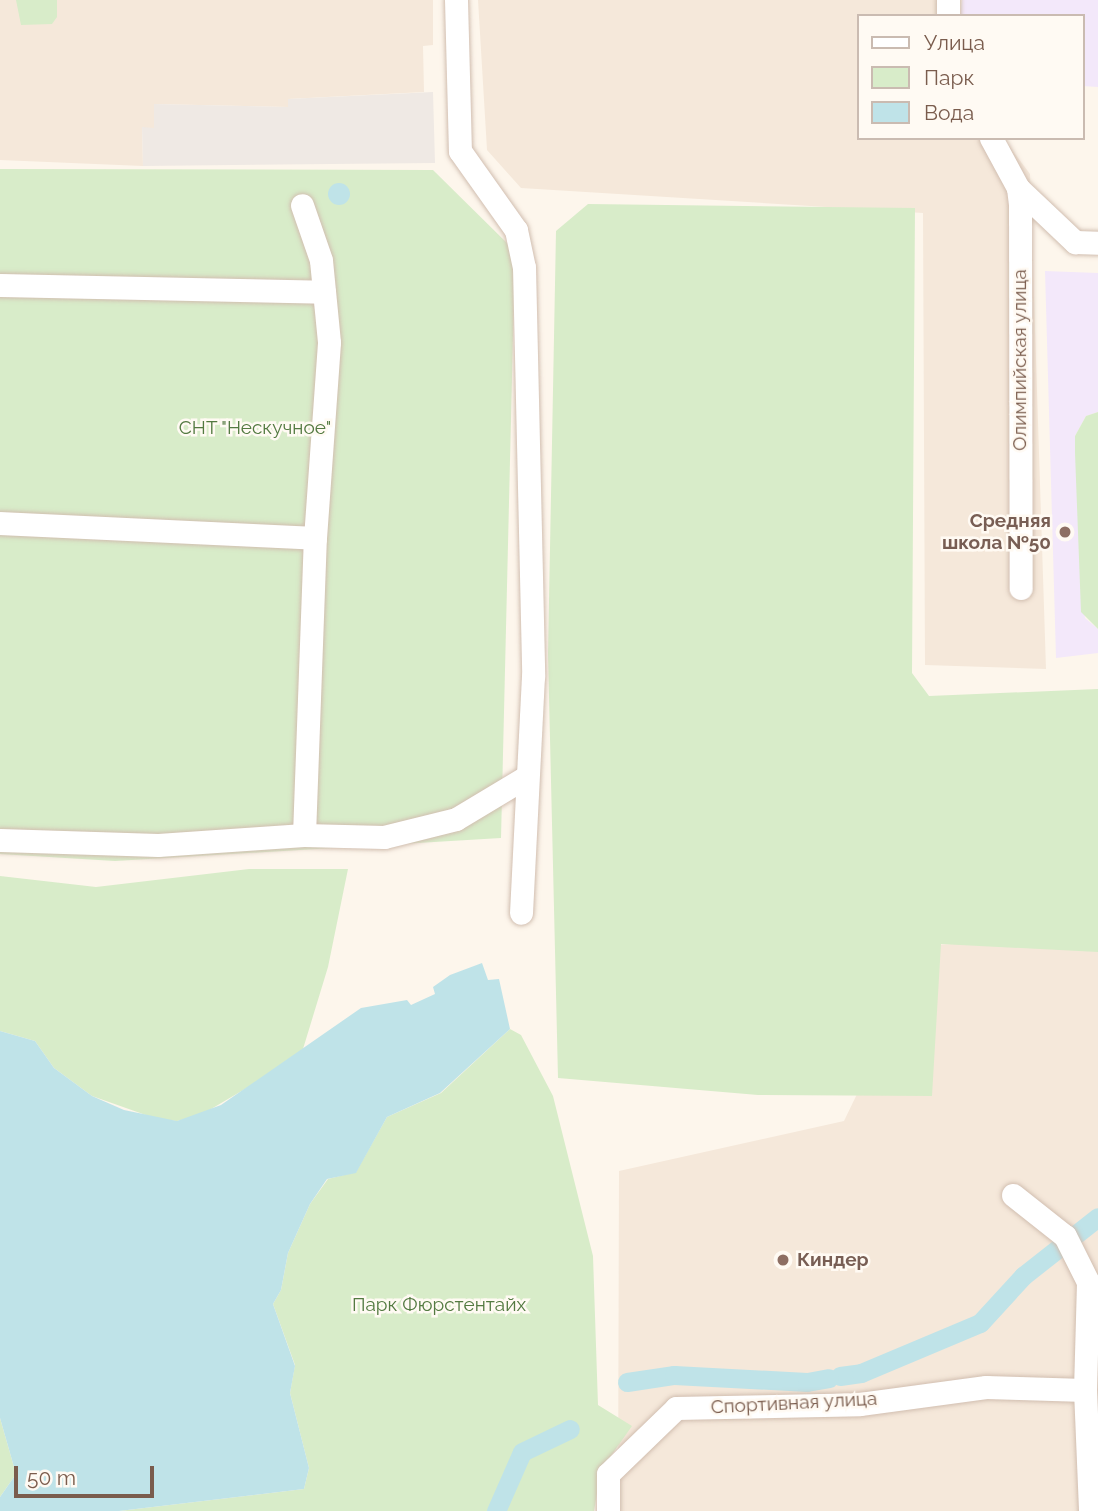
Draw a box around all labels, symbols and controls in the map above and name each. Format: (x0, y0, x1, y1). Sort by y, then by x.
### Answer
legend (856, 14, 1084, 140)
text: Улица (924, 30, 985, 55)
text: Парк (924, 65, 974, 90)
text: Вода (924, 100, 974, 125)
street label: Олимпийская улица (1009, 269, 1031, 451)
park label: СНТ "Нескучное" (178, 417, 332, 439)
place label: Средняя школа №50 (942, 510, 1051, 554)
marker: Средняя школа №50 (1057, 524, 1073, 540)
place label: Киндер (797, 1249, 869, 1271)
marker: Киндер (775, 1252, 791, 1268)
park label: Парк Фюрстентайх (352, 1294, 526, 1316)
street label: Спортивная улица (710, 1387, 878, 1419)
scale bar (18, 1452, 158, 1496)
text: 50 m (27, 1465, 76, 1490)

